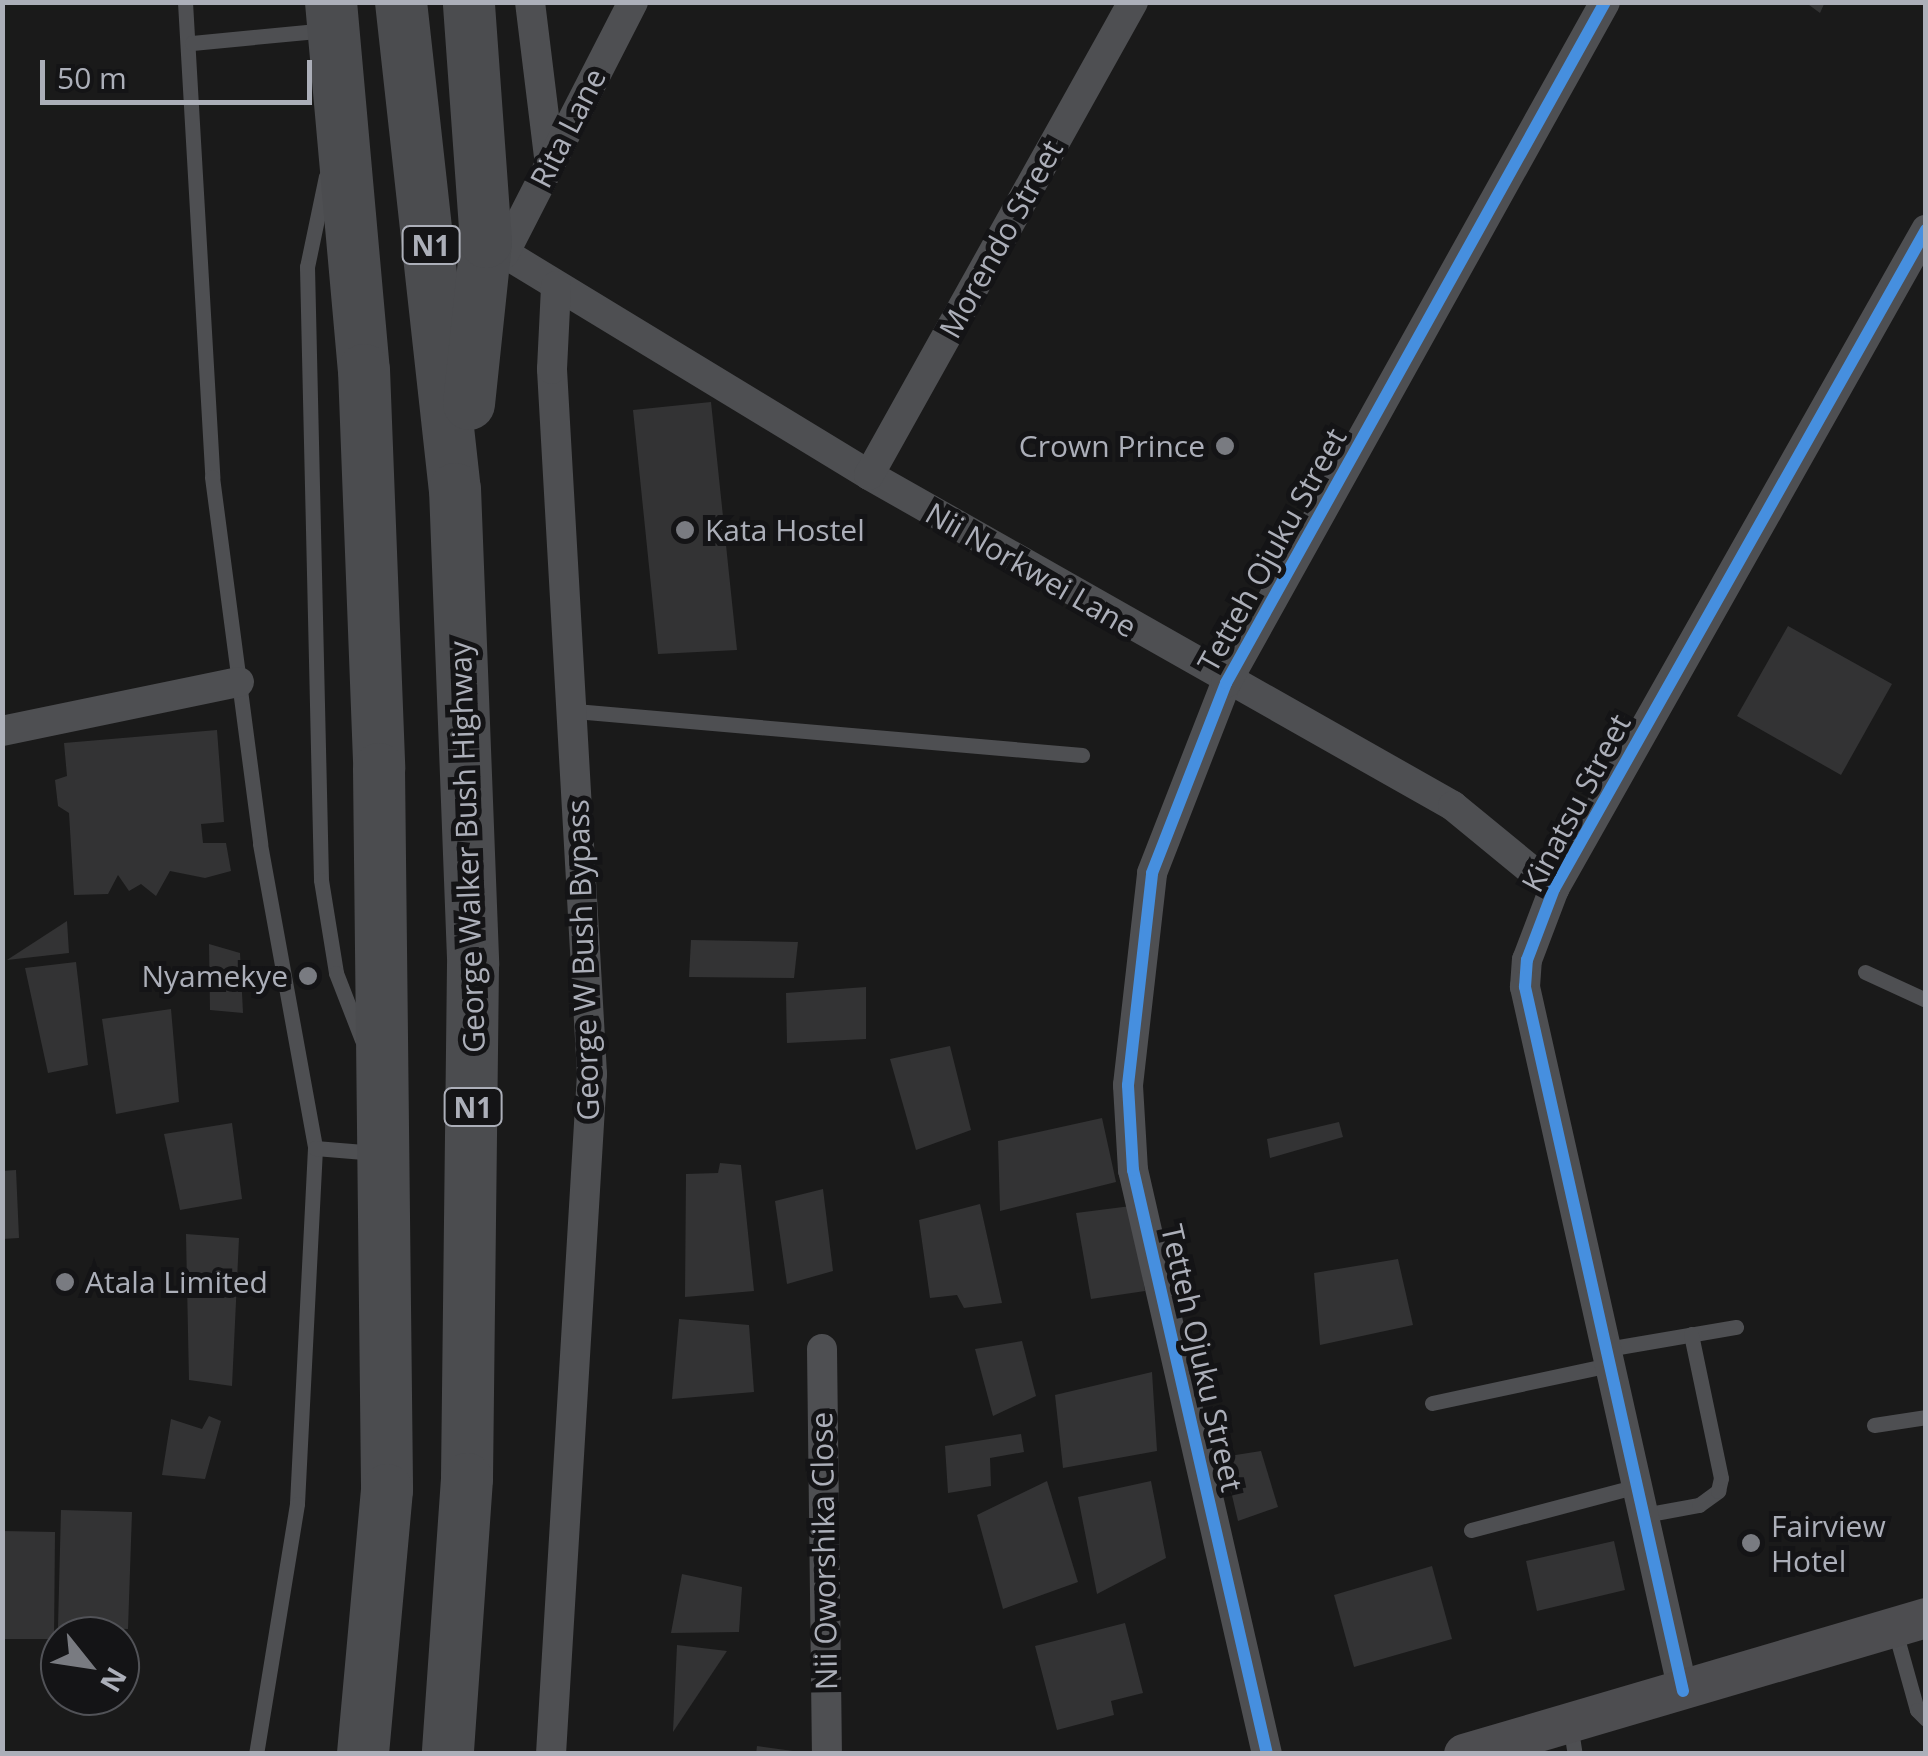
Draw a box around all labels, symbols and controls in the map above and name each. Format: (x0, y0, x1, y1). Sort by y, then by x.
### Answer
scale bar (45, 40, 318, 102)
text: 50 m (57, 57, 127, 98)
street label: Rita Lane (523, 62, 613, 194)
street label: Morendo Street (932, 134, 1070, 344)
road number: N1 (401, 222, 461, 268)
street label: Tetteh Ojuku Street (1190, 422, 1354, 678)
place label: Crown Prince (1019, 428, 1205, 464)
marker: Crown Prince (1214, 435, 1236, 457)
street label: Nii Norkwei Lane (919, 495, 1143, 645)
place label: Kata Hostel (705, 512, 865, 548)
marker: Kata Hostel (674, 519, 696, 541)
street label: George Walker Bush Highway (442, 640, 492, 1054)
street label: Kinatsu Street (1514, 708, 1638, 898)
street label: George W Bush Bypass (559, 799, 607, 1121)
place label: Nyamekye (141, 958, 288, 994)
marker: Nyamekye (297, 965, 319, 987)
road number: N1 (443, 1084, 503, 1130)
street label: Tetteh Ojuku Street (1154, 1221, 1250, 1495)
place label: Atala Limited (85, 1264, 268, 1300)
marker: Atala Limited (54, 1271, 76, 1293)
street label: Nii Oworshika Close (804, 1411, 844, 1691)
place label: Fairview Hotel (1771, 1508, 1886, 1578)
marker: Fairview Hotel (1740, 1532, 1762, 1554)
north arrow (40, 1616, 140, 1716)
text: N (92, 1661, 136, 1699)

